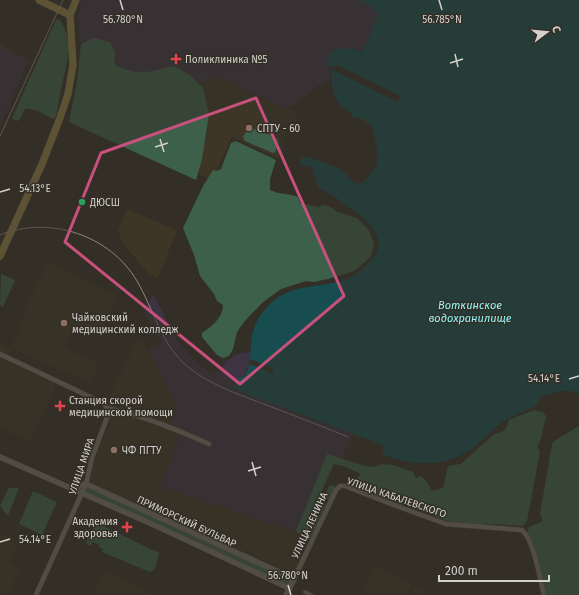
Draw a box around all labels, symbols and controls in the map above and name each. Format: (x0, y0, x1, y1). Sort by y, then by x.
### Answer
north arrow (527, 12, 567, 52)
text: 56.780°N (103, 14, 143, 26)
text: 56.785°N (422, 14, 462, 26)
text: С (549, 25, 563, 35)
marker: Поликлиника №5 (170, 53, 182, 65)
place label: Поликлиника №5 (185, 54, 268, 66)
marker: СПТУ - 60 (244, 123, 254, 133)
place label: СПТУ - 60 (257, 123, 301, 135)
text: 54.13°E (19, 183, 51, 195)
marker: ДЮСШ (77, 197, 87, 207)
place label: ДЮСШ (89, 197, 120, 209)
water label: Воткинское водохранилище (428, 299, 512, 325)
place label: Чайковский медицинский колледж (72, 312, 179, 336)
marker: Чайковский медицинский колледж (59, 318, 69, 328)
text: 54.14°E (528, 373, 560, 385)
place label: Станция скорой медицинской помощи (69, 395, 173, 419)
marker: Станция скорой медицинской помощи (54, 400, 66, 412)
street label: УЛИЦА МИРА (67, 436, 97, 496)
marker: ЧФ ПГТУ (109, 445, 119, 455)
place label: ЧФ ПГТУ (122, 445, 162, 457)
street label: УЛИЦА КАБАЛЕВСКОГО (345, 475, 448, 521)
street label: УЛИЦА ЛЕНИНА (289, 490, 331, 560)
street label: ПРИМОРСКИЙ БУЛЬВАР (135, 493, 239, 550)
place label: Академия здоровья (73, 516, 118, 540)
marker: Академия здоровья (121, 521, 133, 533)
text: 54.14°E (19, 534, 51, 546)
scale bar (439, 557, 549, 583)
text: 200 m (445, 564, 478, 578)
text: 56.780°N (268, 570, 308, 582)

